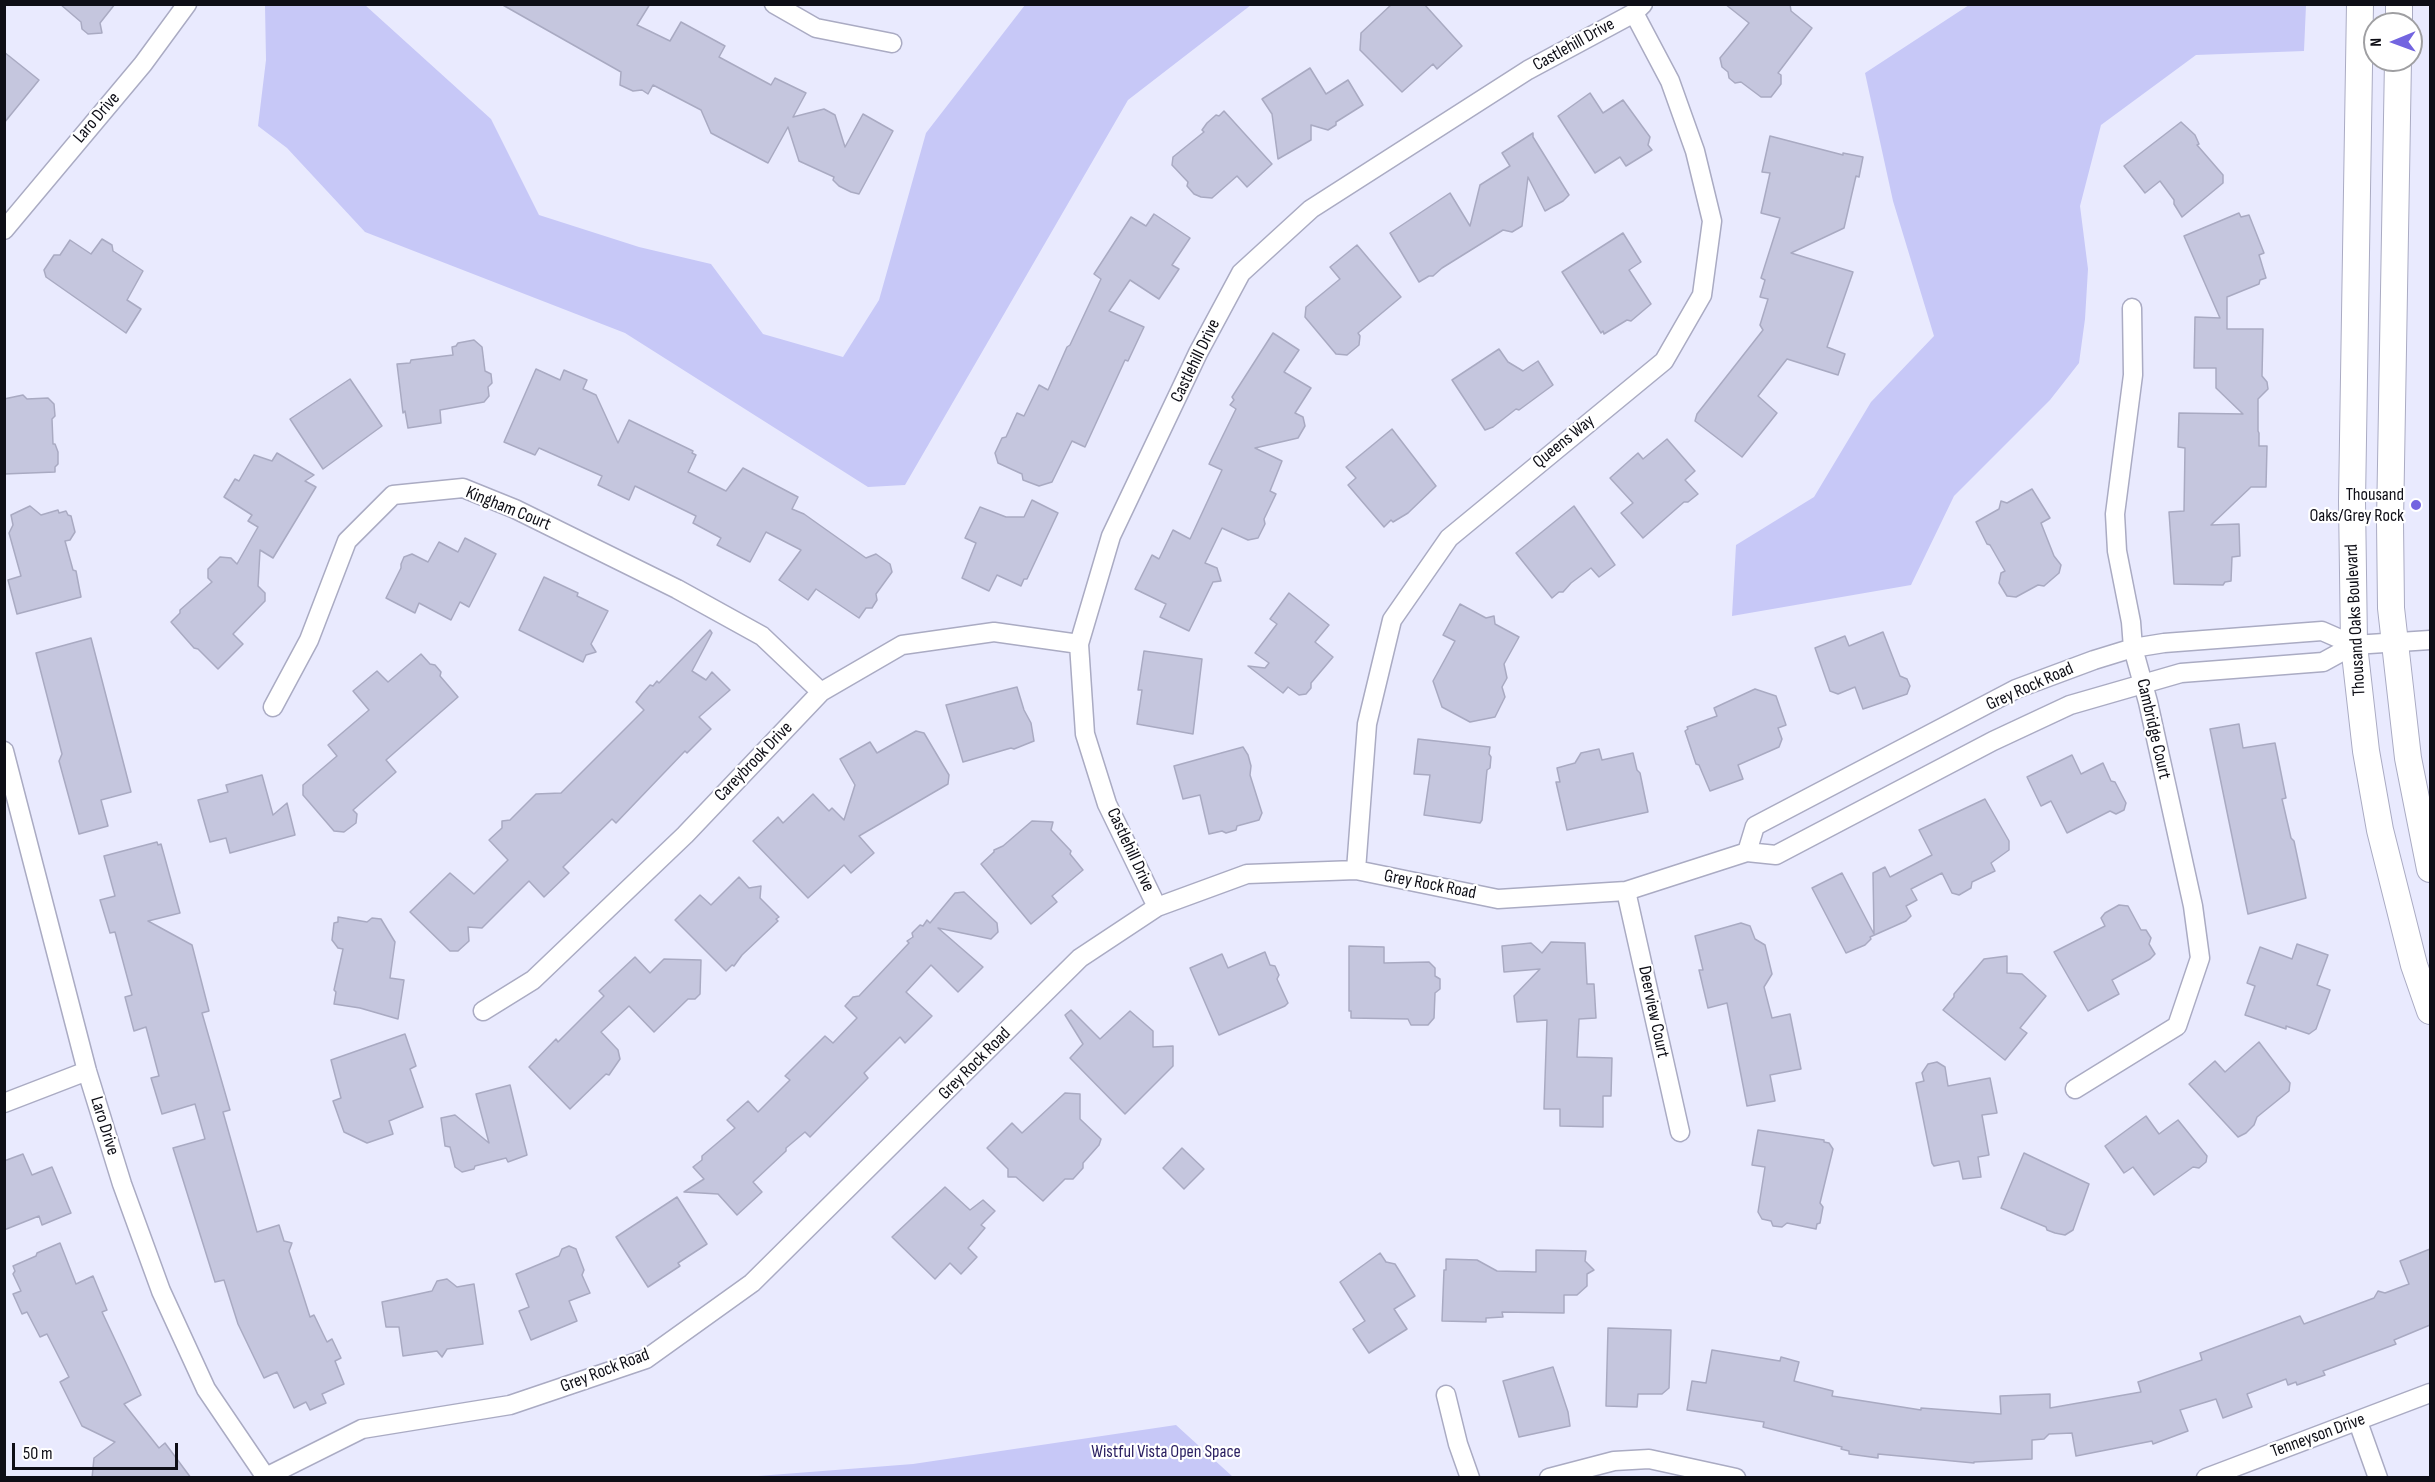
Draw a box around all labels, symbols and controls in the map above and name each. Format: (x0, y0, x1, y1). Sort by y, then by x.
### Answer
north arrow (2363, 12, 2423, 72)
street label: Castlehill Drive (1529, 14, 1619, 76)
text: N (2367, 38, 2386, 47)
street label: Laro Drive (69, 88, 125, 148)
street label: Castlehill Drive (1167, 316, 1225, 406)
street label: Queens Way (1529, 411, 1599, 473)
street label: Kingham Court (462, 482, 554, 536)
place label: Thousand Oaks/Grey Rock (2310, 484, 2404, 526)
marker: Thousand Oaks/Grey Rock (2409, 498, 2423, 512)
street label: Thousand Oaks Boulevard (2341, 543, 2371, 697)
street label: Grey Rock Road (1983, 658, 2077, 716)
street label: Cambridge Court (2131, 677, 2175, 781)
street label: Careybrook Drive (711, 718, 797, 806)
street label: Castlehill Drive (1101, 805, 1159, 895)
street label: Grey Rock Road (1382, 865, 1478, 905)
street label: Deerview Court (1633, 964, 1673, 1060)
street label: Grey Rock Road (934, 1023, 1016, 1105)
street label: Laro Drive (85, 1094, 123, 1158)
street label: Grey Rock Road (558, 1344, 652, 1398)
street label: Tenneyson Drive (2268, 1409, 2368, 1463)
scale bar (15, 1431, 182, 1469)
park label: Wistful Vista Open Space (1091, 1441, 1241, 1463)
text: 50 m (23, 1443, 53, 1464)

